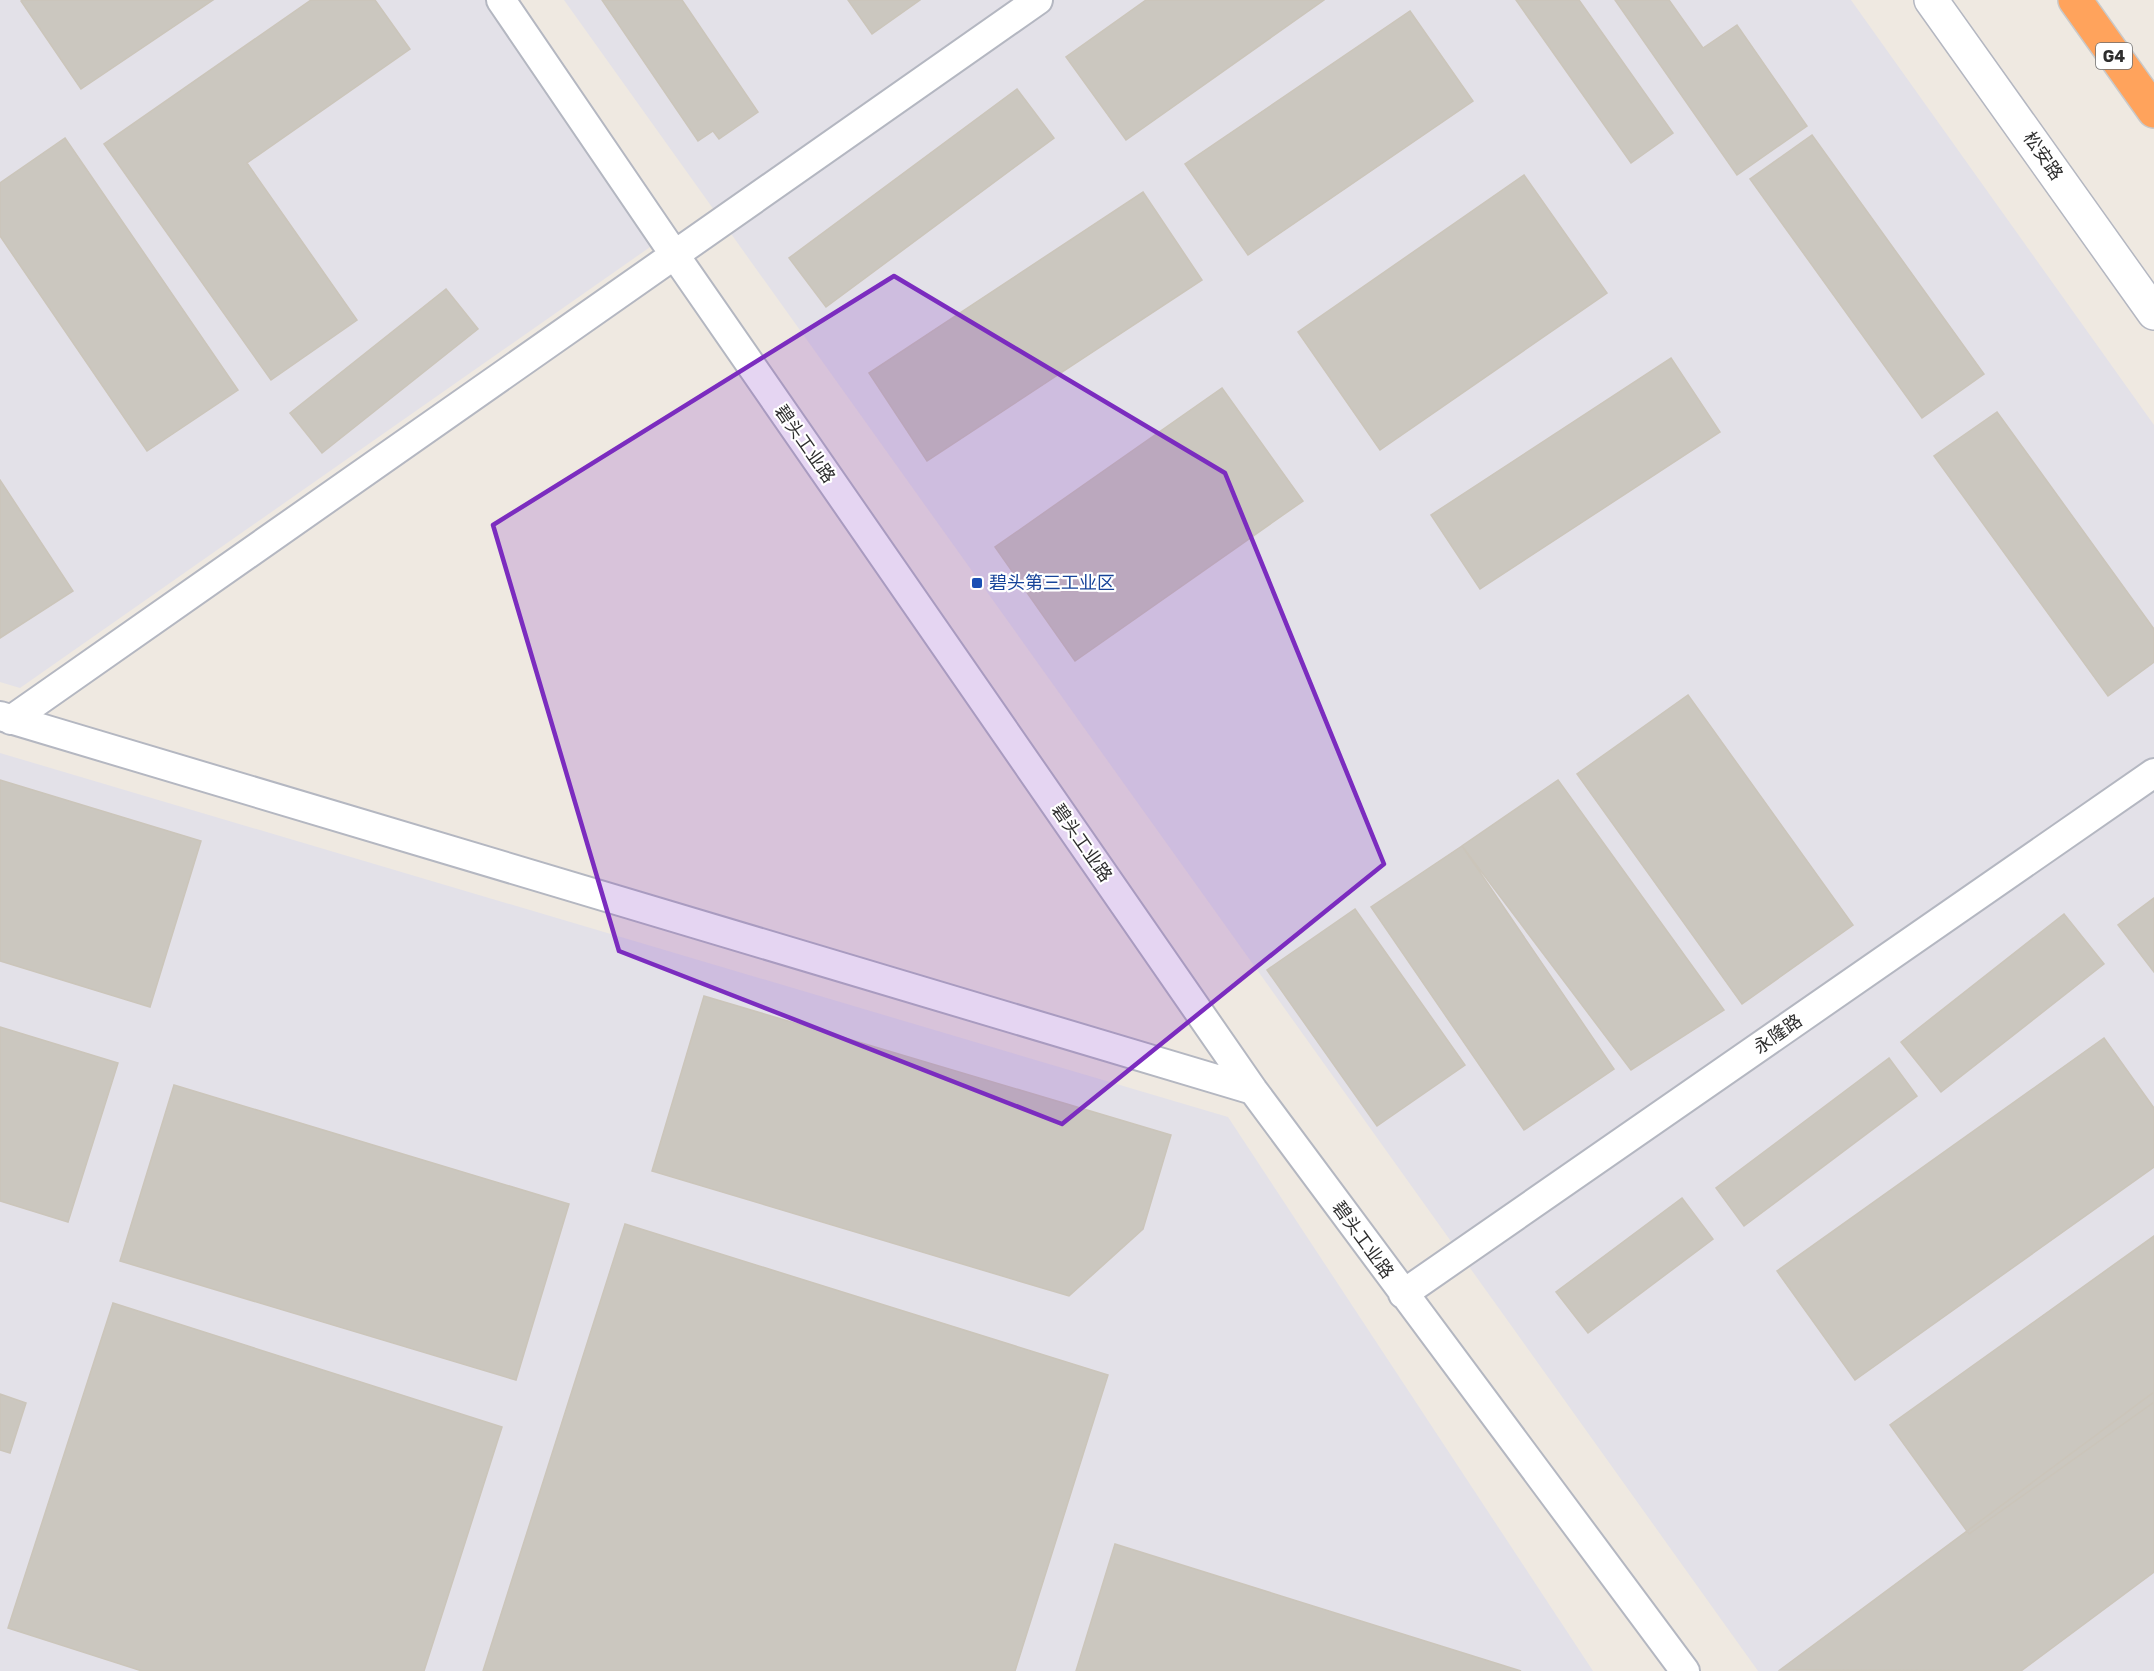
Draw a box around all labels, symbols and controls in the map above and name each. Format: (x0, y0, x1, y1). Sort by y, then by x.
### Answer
road number: G4 (2096, 43, 2132, 69)
street label: 松安路 (2019, 128, 2067, 184)
street label: 碧头工业路 (770, 401, 840, 487)
place label: 碧头第三工业区 (989, 572, 1115, 594)
marker: 碧头第三工业区 (970, 576, 984, 590)
street label: 碧头工业路 (1047, 800, 1117, 886)
street label: 永隆路 (1750, 1010, 1806, 1058)
street label: 碧头工业路 (1328, 1197, 1398, 1283)

